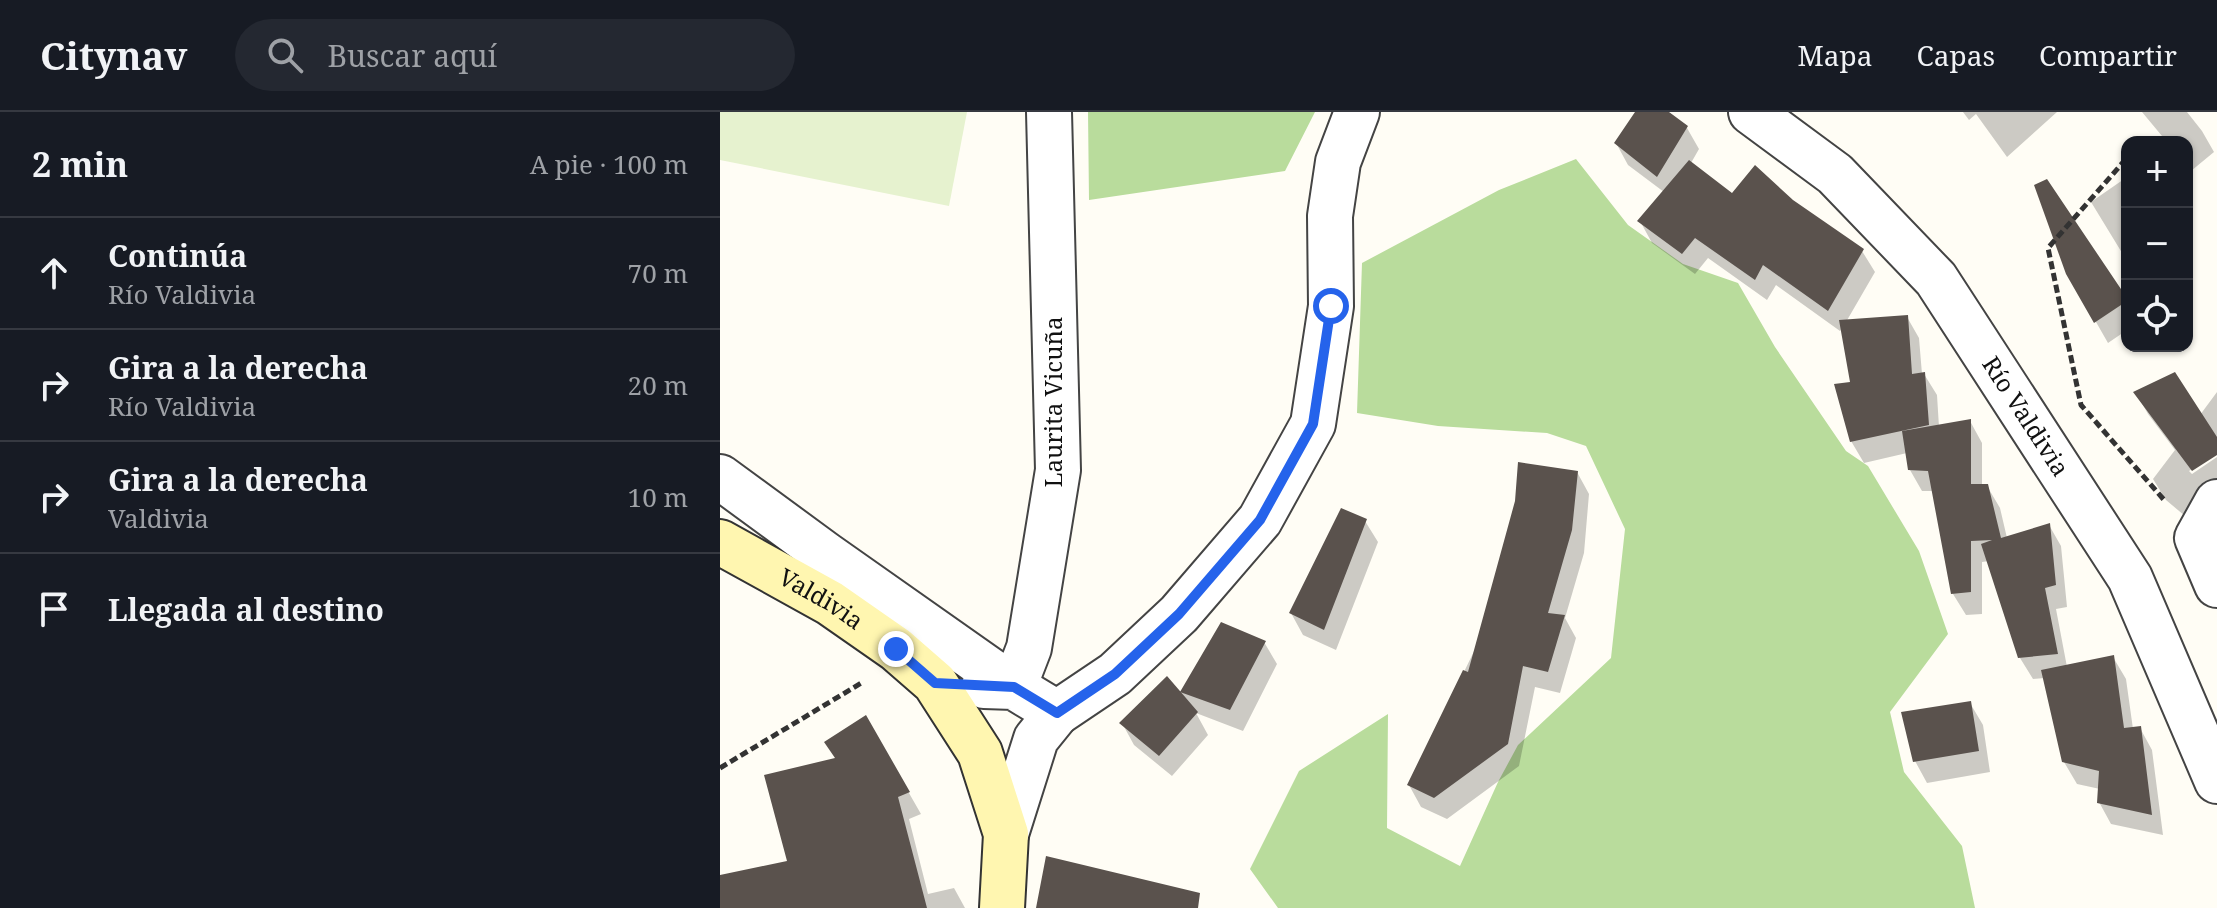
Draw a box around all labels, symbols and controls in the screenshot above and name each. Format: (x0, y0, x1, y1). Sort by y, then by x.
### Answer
search box (235, 19, 795, 91)
text: Citynav (40, 29, 187, 81)
icon: search (263, 33, 307, 77)
text: Buscar aquí (327, 35, 497, 76)
text: Mapa (1798, 36, 1872, 74)
text: Capas (1916, 36, 1995, 74)
text: Compartir (2039, 36, 2177, 74)
map controls (2121, 136, 2193, 352)
button: + (2121, 136, 2193, 208)
text: 2 min (32, 141, 128, 187)
text: A pie · 100 m (530, 146, 688, 182)
button: − (2121, 208, 2193, 280)
text: Continúa (108, 235, 247, 276)
icon: ahead (32, 251, 76, 295)
text: 70 m (628, 255, 688, 291)
text: Río Valdivia (108, 276, 256, 312)
button: locate (2121, 280, 2193, 352)
route start (1313, 288, 1349, 324)
street label: Laurita Vicuña (1036, 317, 1069, 487)
text: Gira a la derecha (108, 347, 368, 388)
street label: Río Valdivia (1975, 349, 2078, 482)
icon: right (32, 363, 76, 407)
text: 20 m (628, 367, 688, 403)
text: Río Valdivia (108, 388, 256, 424)
text: Gira a la derecha (108, 459, 368, 500)
icon: right (32, 475, 76, 519)
text: 10 m (628, 479, 688, 515)
text: Valdivia (108, 500, 209, 536)
street label: Valdivia (773, 560, 871, 636)
icon: arrive (32, 587, 76, 631)
text: Llegada al destino (108, 589, 384, 630)
route end (878, 631, 914, 667)

